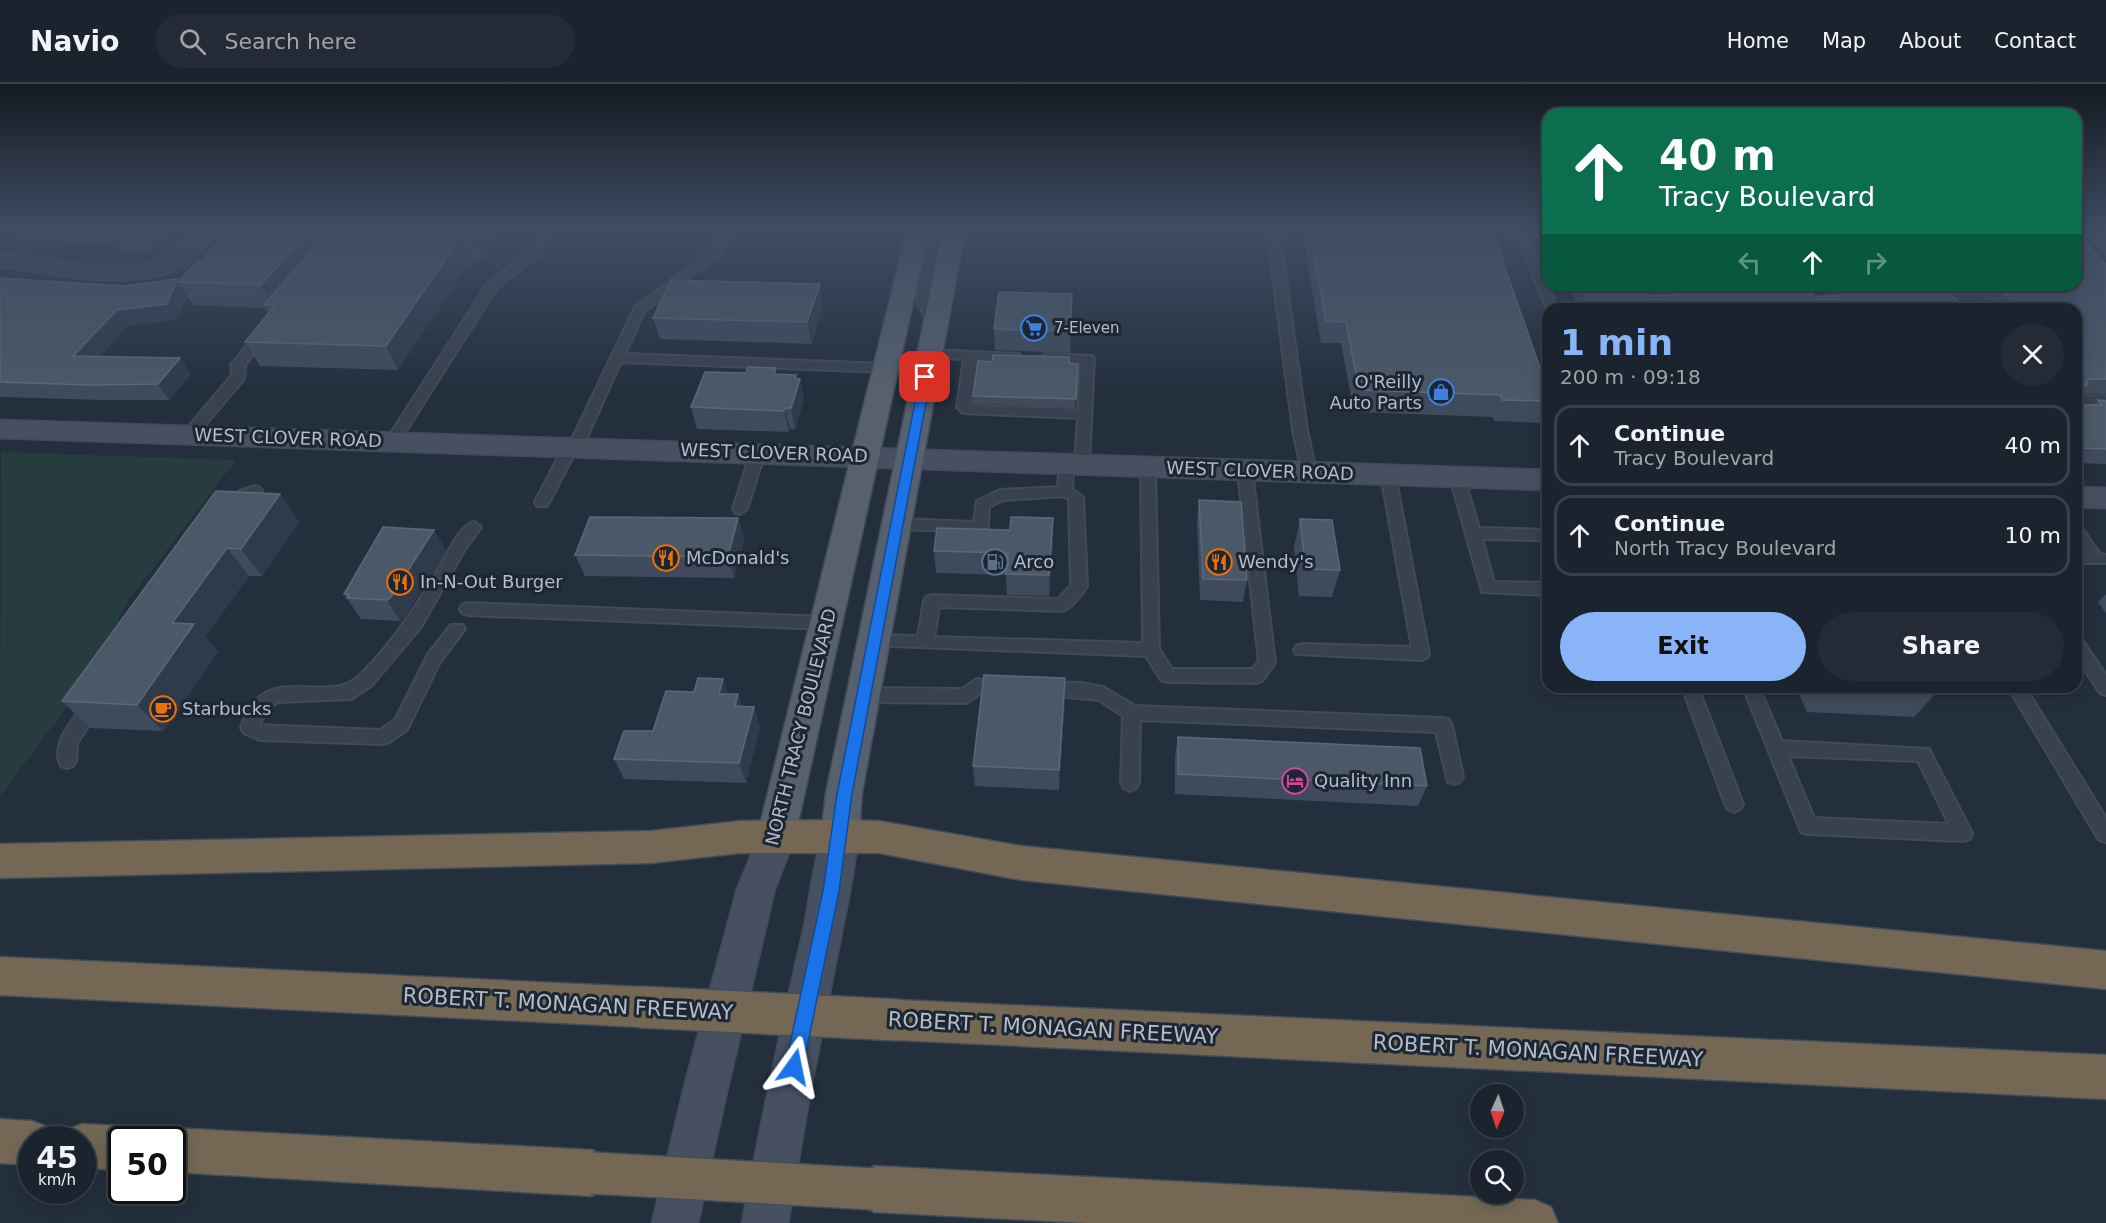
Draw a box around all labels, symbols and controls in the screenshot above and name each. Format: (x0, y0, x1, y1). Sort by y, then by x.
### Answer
search box (155, 14, 575, 68)
text: Navio (30, 25, 119, 58)
icon: search (176, 25, 209, 58)
text: Search here (224, 29, 357, 54)
text: Home (1727, 29, 1789, 53)
text: Map (1822, 29, 1866, 53)
text: About (1899, 29, 1961, 53)
text: Contact (1994, 29, 2076, 53)
text: 40 m (1659, 131, 1776, 180)
icon: ahead (1560, 132, 1638, 210)
text: Tracy Boulevard (1659, 181, 1875, 212)
icon: left (1733, 246, 1766, 279)
icon: ahead (1796, 246, 1829, 279)
icon: right (1859, 246, 1892, 279)
supermarket icon: 7-Eleven (1019, 313, 1049, 343)
place label: 7-Eleven (1054, 319, 1119, 337)
text: 1 min (1560, 322, 1673, 363)
button: close (2001, 323, 2064, 386)
pin (899, 351, 950, 402)
icon: arrive (908, 360, 941, 393)
text: 200 m · 09:18 (1560, 365, 1701, 389)
place label: O'Reilly Auto Parts (1330, 371, 1422, 413)
shop icon: O'Reilly Auto Parts (1426, 377, 1456, 407)
text: Continue (1614, 421, 1725, 446)
street label: WEST CLOVER ROAD (194, 424, 382, 451)
icon: ahead (1563, 429, 1596, 462)
text: 40 m (2005, 433, 2061, 458)
street label: WEST CLOVER ROAD (680, 439, 868, 466)
text: Tracy Boulevard (1614, 446, 1774, 470)
street label: WEST CLOVER ROAD (1166, 457, 1354, 484)
text: Continue (1614, 511, 1725, 536)
icon: ahead (1563, 519, 1596, 552)
text: 10 m (2005, 523, 2061, 548)
text: North Tracy Boulevard (1614, 536, 1836, 560)
restaurant icon: McDonald's (651, 543, 681, 573)
place label: McDonald's (686, 547, 790, 568)
fuel station icon: Arco (980, 547, 1010, 577)
restaurant icon: Wendy's (1204, 547, 1234, 577)
place label: Arco (1014, 551, 1054, 572)
place label: Wendy's (1238, 551, 1314, 572)
restaurant icon: In-N-Out Burger (385, 567, 415, 597)
place label: In-N-Out Burger (420, 571, 563, 592)
street label: NORTH TRACY BOULEVARD (761, 606, 840, 848)
button: Exit (1560, 612, 1806, 681)
button: Share (1818, 612, 2064, 681)
cafe icon: Starbucks (148, 694, 178, 724)
place label: Starbucks (182, 698, 271, 719)
hotel icon: Quality Inn (1280, 766, 1310, 796)
place label: Quality Inn (1314, 770, 1412, 791)
street label: ROBERT T. MONAGAN FREEWAY (402, 983, 734, 1025)
street label: ROBERT T. MONAGAN FREEWAY (887, 1007, 1219, 1049)
street label: ROBERT T. MONAGAN FREEWAY (1372, 1030, 1704, 1072)
position arrow (762, 1035, 826, 1099)
north arrow (1470, 1084, 1524, 1138)
map controls (1470, 1084, 1524, 1204)
speed limit sign: 50 (108, 1126, 186, 1204)
text: 45 (36, 1140, 78, 1175)
button: search (1470, 1150, 1524, 1204)
text: km/h (38, 1171, 76, 1189)

